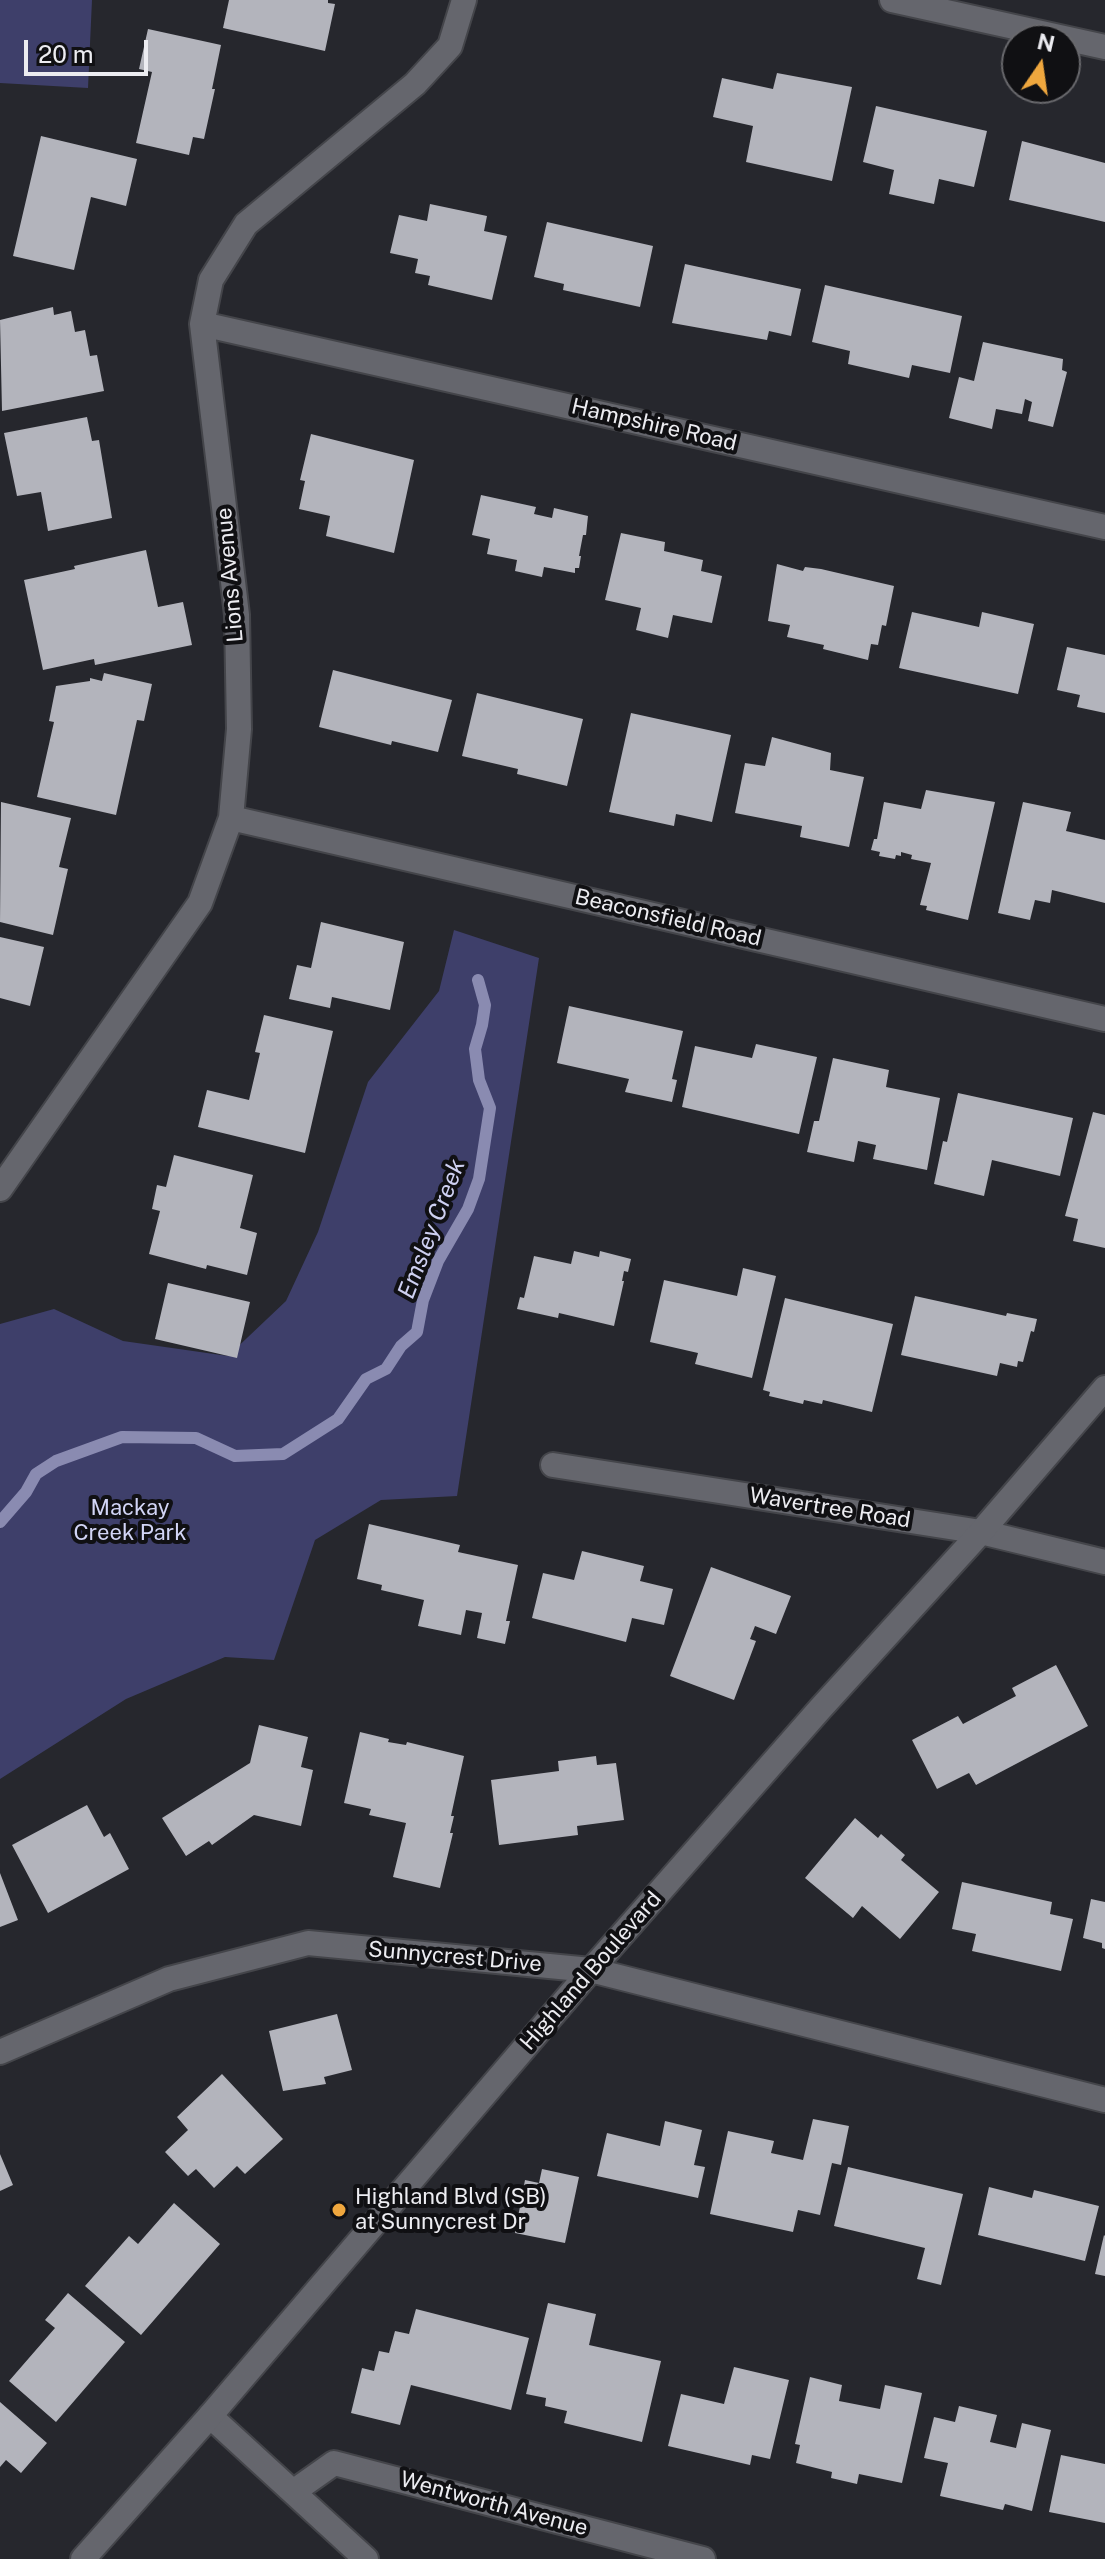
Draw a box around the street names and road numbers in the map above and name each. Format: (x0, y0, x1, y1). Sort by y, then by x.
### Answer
street label: Hampshire Road (569, 393, 739, 457)
street label: Lions Avenue (211, 507, 249, 643)
street label: Beaconsfield Road (572, 884, 764, 952)
street label: Wavertree Road (748, 1482, 912, 1534)
street label: Highland Boulevard (515, 1886, 667, 2056)
street label: Sunnycrest Drive (367, 1936, 543, 1978)
street label: Wentworth Avenue (397, 2466, 591, 2542)

